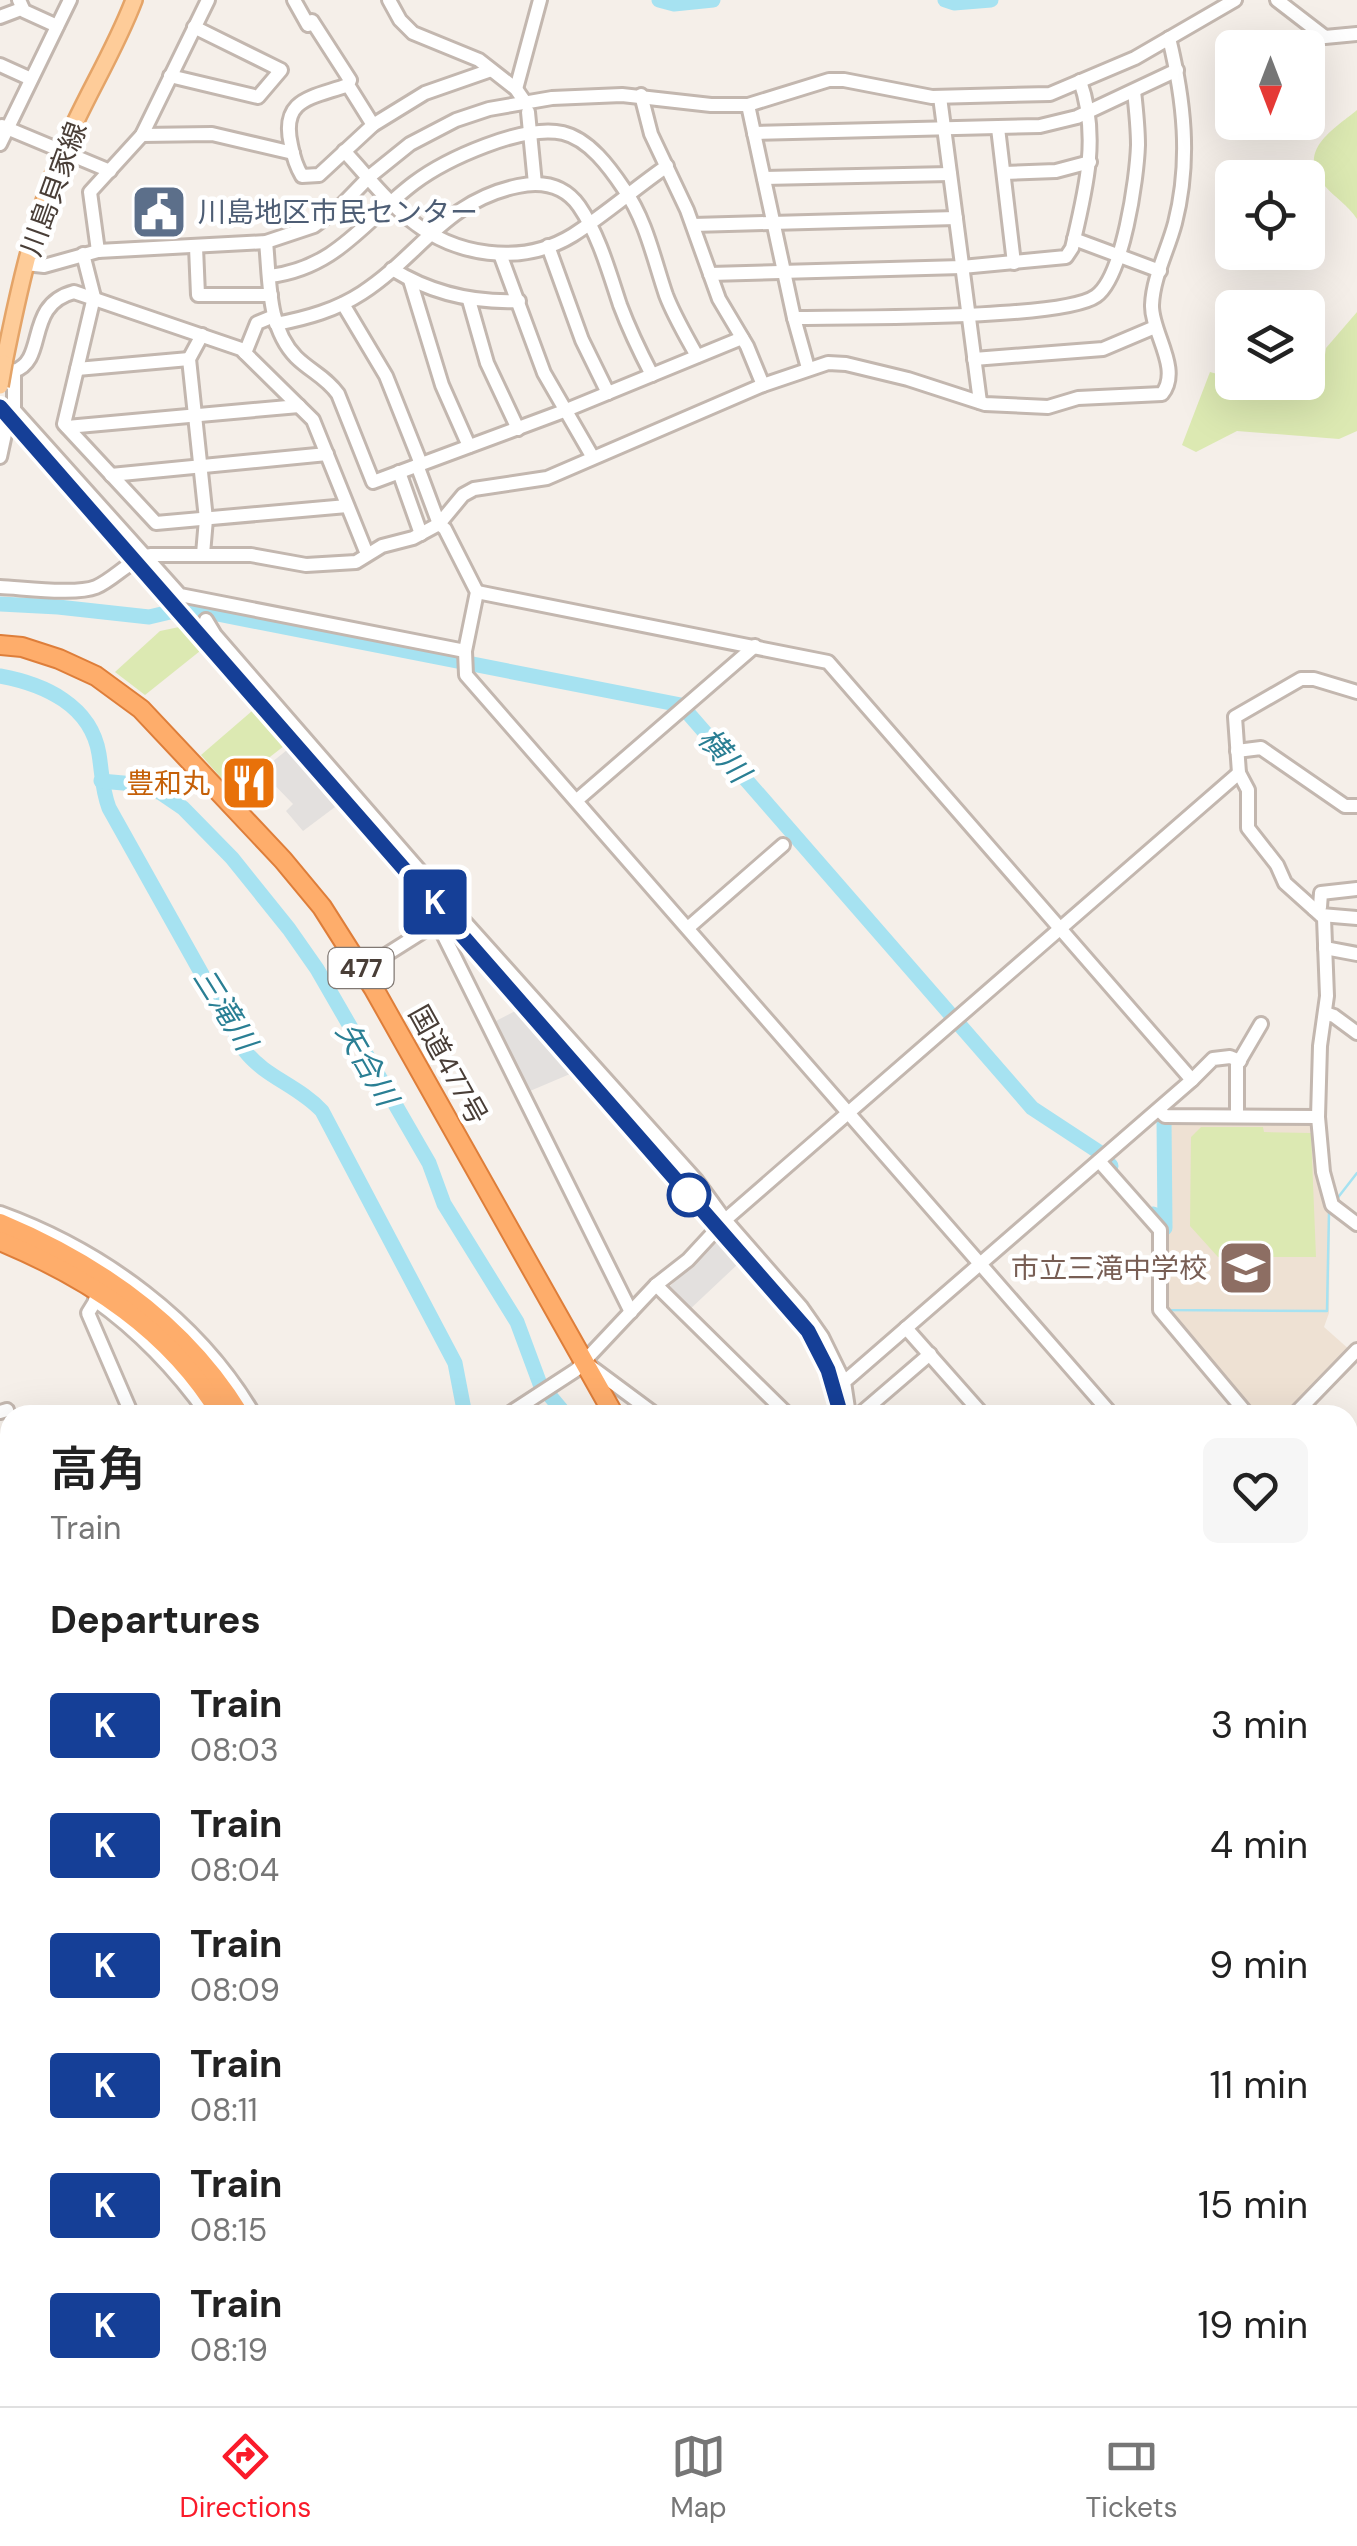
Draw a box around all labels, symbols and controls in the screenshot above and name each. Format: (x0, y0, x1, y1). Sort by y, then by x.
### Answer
north arrow (1215, 30, 1325, 140)
map controls (1215, 30, 1325, 400)
street label: 川島貝家線 (13, 117, 95, 261)
button: locate (1215, 160, 1325, 270)
public building icon: 川島地区市民センター (129, 182, 189, 242)
place label: 川島地区市民センター (198, 194, 478, 231)
button: layers (1215, 290, 1325, 400)
water label: 横川 (690, 720, 760, 793)
restaurant icon: 豊和丸 (219, 753, 279, 813)
place label: 豊和丸 (126, 765, 210, 802)
line badge: K (402, 870, 468, 934)
text: K (424, 879, 446, 925)
road number: 477 (328, 948, 394, 988)
water label: 三滝川 (185, 961, 267, 1060)
street label: 国道477号 (400, 999, 496, 1131)
water label: 矢合川 (328, 1015, 408, 1115)
unlabelled marker (668, 1174, 710, 1216)
school or university icon: 市立三滝中学校 (1216, 1238, 1276, 1298)
place label: 市立三滝中学校 (1011, 1250, 1207, 1287)
text: 高角 (50, 1438, 146, 1501)
button: heart (1203, 1438, 1308, 1543)
text: Train (50, 1507, 121, 1549)
text: Departures (50, 1595, 261, 1645)
text: Train (190, 1679, 283, 1729)
text: 3 min (1211, 1700, 1308, 1750)
text: K (94, 1702, 116, 1748)
text: 08:03 (190, 1729, 279, 1771)
text: Train (190, 1799, 283, 1849)
text: 4 min (1210, 1820, 1308, 1870)
text: K (94, 1822, 116, 1868)
text: 08:04 (190, 1849, 279, 1891)
text: Train (190, 1919, 283, 1969)
text: 9 min (1209, 1940, 1308, 1990)
text: K (94, 1942, 116, 1988)
text: 08:09 (190, 1969, 280, 2011)
text: Train (190, 2039, 283, 2089)
text: 11 min (1209, 2060, 1308, 2110)
text: K (94, 2062, 116, 2108)
text: 08:11 (190, 2089, 258, 2131)
text: Train (190, 2159, 283, 2209)
text: 15 min (1198, 2180, 1308, 2230)
text: K (94, 2182, 116, 2228)
text: 08:15 (190, 2209, 267, 2251)
text: Train (190, 2279, 283, 2329)
text: 19 min (1197, 2300, 1308, 2350)
text: K (94, 2302, 116, 2348)
text: 08:19 (190, 2329, 268, 2371)
tab: Directions (179, 2429, 311, 2526)
tab: Map (670, 2429, 727, 2526)
tab: Tickets (1085, 2429, 1177, 2526)

